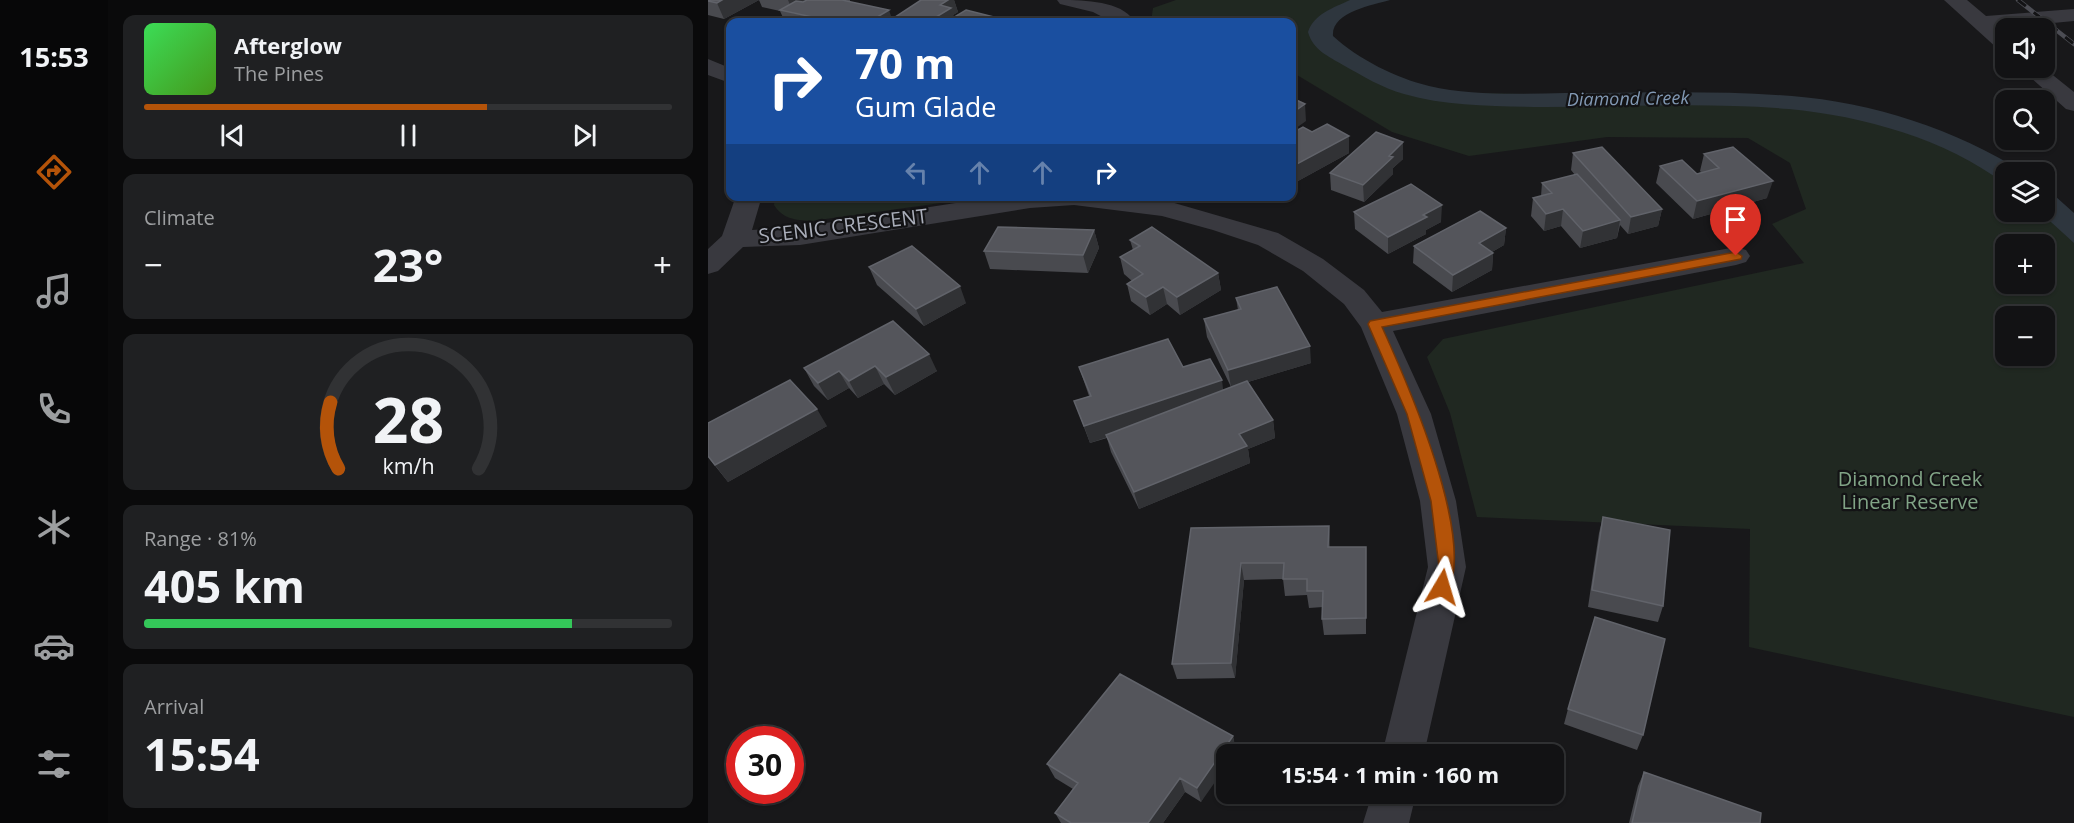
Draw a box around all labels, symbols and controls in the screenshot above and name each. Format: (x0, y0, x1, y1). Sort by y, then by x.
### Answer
map controls (1995, 18, 2055, 366)
button: sound (1995, 18, 2055, 78)
text: Afterglow (234, 30, 342, 60)
text: 70 m (855, 34, 955, 91)
text: 15:53 (19, 38, 89, 75)
icon: right (756, 42, 834, 120)
text: The Pines (234, 60, 324, 87)
water label: Diamond Creek (1567, 85, 1691, 111)
text: Gum Glade (855, 88, 996, 125)
button: search (1995, 90, 2055, 150)
icon: previous (216, 119, 249, 152)
icon: pause (392, 119, 425, 152)
icon: next (568, 119, 601, 152)
icon: directions (33, 151, 75, 193)
icon: left (900, 156, 933, 189)
icon: ahead (963, 156, 996, 189)
icon: ahead (1026, 156, 1059, 189)
icon: right (1089, 156, 1122, 189)
button: layers (1995, 162, 2055, 222)
pin (1710, 194, 1761, 256)
street label: SCENIC CRESCENT (757, 202, 929, 249)
icon: arrive (1719, 203, 1752, 236)
text: Climate (144, 204, 215, 231)
text: 23° (373, 234, 443, 295)
button: + (1995, 234, 2055, 294)
text: − (144, 242, 163, 287)
text: + (653, 242, 672, 287)
icon: music (33, 270, 75, 312)
button: − (1995, 306, 2055, 366)
text: 28 (372, 376, 444, 461)
icon: phone (33, 388, 75, 430)
text: km/h (382, 451, 434, 480)
park label: Diamond Creek Linear Reserve (1838, 465, 1983, 515)
icon: climate (33, 506, 75, 548)
text: Range · 81% (144, 525, 257, 552)
text: 405 km (144, 555, 305, 616)
position arrow (1410, 555, 1474, 619)
icon: car (33, 625, 75, 667)
text: Arrival (144, 693, 204, 720)
text: 15:54 (144, 723, 260, 784)
speed limit sign: 30 (726, 726, 804, 804)
icon: filters (33, 743, 75, 785)
text: 15:54 · 1 min · 160 m (1281, 759, 1499, 789)

